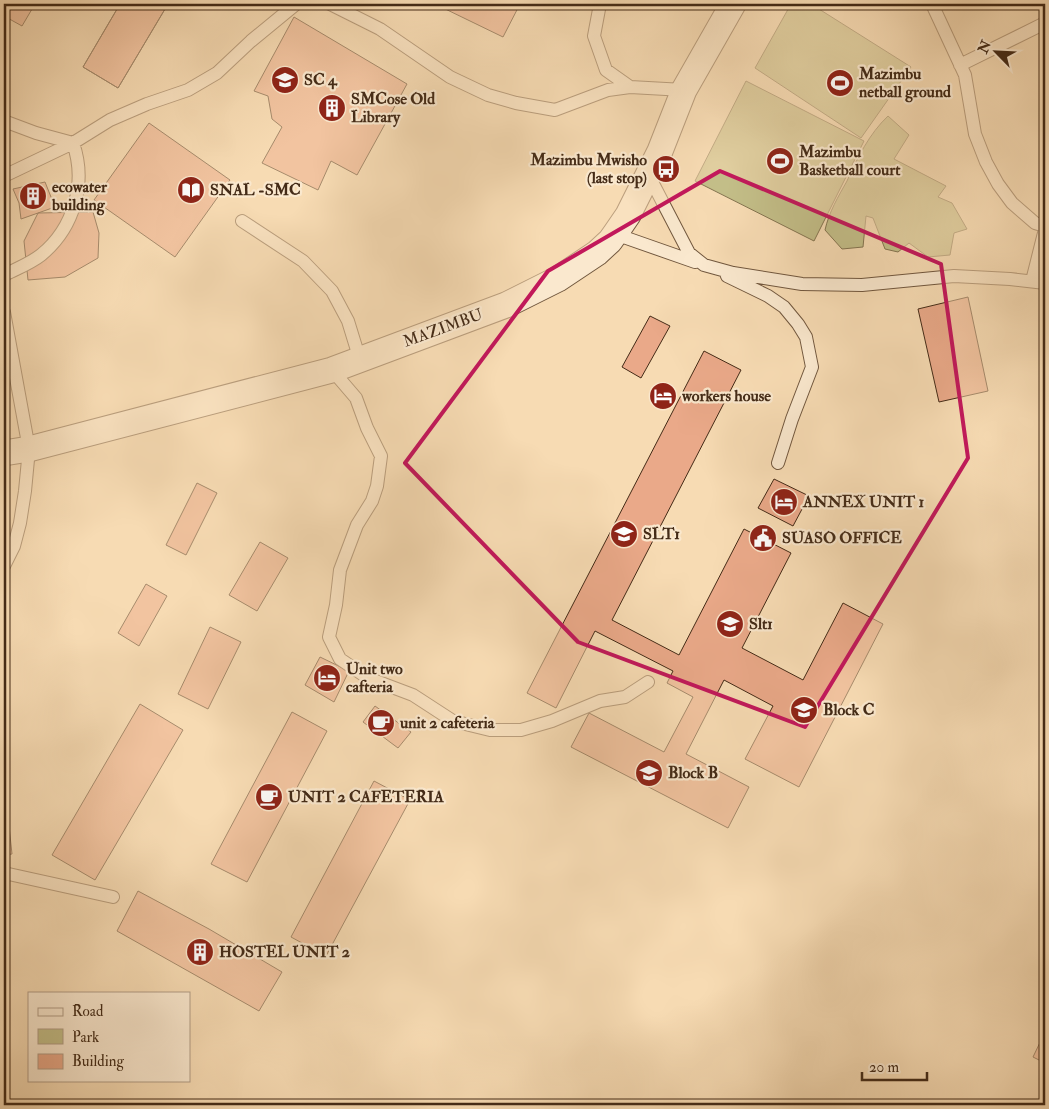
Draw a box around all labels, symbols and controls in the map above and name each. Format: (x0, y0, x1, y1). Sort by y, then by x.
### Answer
north arrow (972, 28, 1022, 78)
text: N (974, 37, 995, 57)
place label: Mazimbu netball ground (858, 64, 951, 103)
school or university icon: SC 4 (270, 65, 300, 95)
sports icon: Mazimbu netball ground (825, 68, 855, 98)
place label: SC 4 (304, 70, 338, 90)
place label: SMCose Old Library (351, 89, 435, 128)
building icon: SMCose Old Library (317, 93, 347, 123)
place label: Mazimbu Basketball court (798, 142, 901, 180)
sports icon: Mazimbu Basketball court (765, 146, 795, 176)
place label: Mazimbu Mwisho (last stop) (530, 150, 647, 189)
bus stop icon: Mazimbu Mwisho (last stop) (651, 154, 681, 184)
library icon: SNAL -SMC (176, 175, 206, 205)
place label: ecowater building (51, 177, 108, 216)
place label: SNAL -SMC (210, 180, 301, 200)
building icon: ecowater building (18, 181, 48, 211)
street label: MAZIMBU (400, 304, 486, 352)
hotel icon: workers house (648, 381, 678, 411)
place label: workers house (681, 386, 771, 406)
hotel icon: ANNEX UNIT 1 (769, 487, 799, 517)
place label: ANNEX UNIT 1 (802, 492, 925, 512)
school or university icon: SLT1 (609, 519, 639, 549)
public building icon: SUASO OFFICE (748, 523, 778, 553)
place label: SLT1 (643, 524, 680, 544)
place label: SUASO OFFICE (782, 528, 902, 548)
school or university icon: Slt1 (715, 609, 745, 639)
place label: Slt1 (749, 614, 773, 634)
place label: Unit two cafteria (346, 659, 403, 697)
hotel icon: Unit two cafteria (312, 663, 342, 693)
school or university icon: Block C (789, 695, 819, 725)
place label: Block C (823, 700, 875, 720)
cafe icon: unit 2 cafeteria (366, 708, 396, 738)
place label: unit 2 cafeteria (399, 713, 495, 733)
school or university icon: Block B (634, 758, 664, 788)
place label: Block B (668, 763, 718, 783)
cafe icon: UNIT 2 CAFETERIA (254, 782, 284, 812)
place label: UNIT 2 CAFETERIA (288, 787, 445, 807)
building icon: HOSTEL UNIT 2 (185, 937, 215, 967)
place label: HOSTEL UNIT 2 (219, 942, 350, 962)
legend (28, 992, 190, 1082)
text: Road (72, 1002, 104, 1021)
text: Park (72, 1028, 99, 1047)
scale bar (862, 1049, 926, 1081)
text: Building (72, 1052, 124, 1071)
text: 20 m (869, 1058, 899, 1077)

